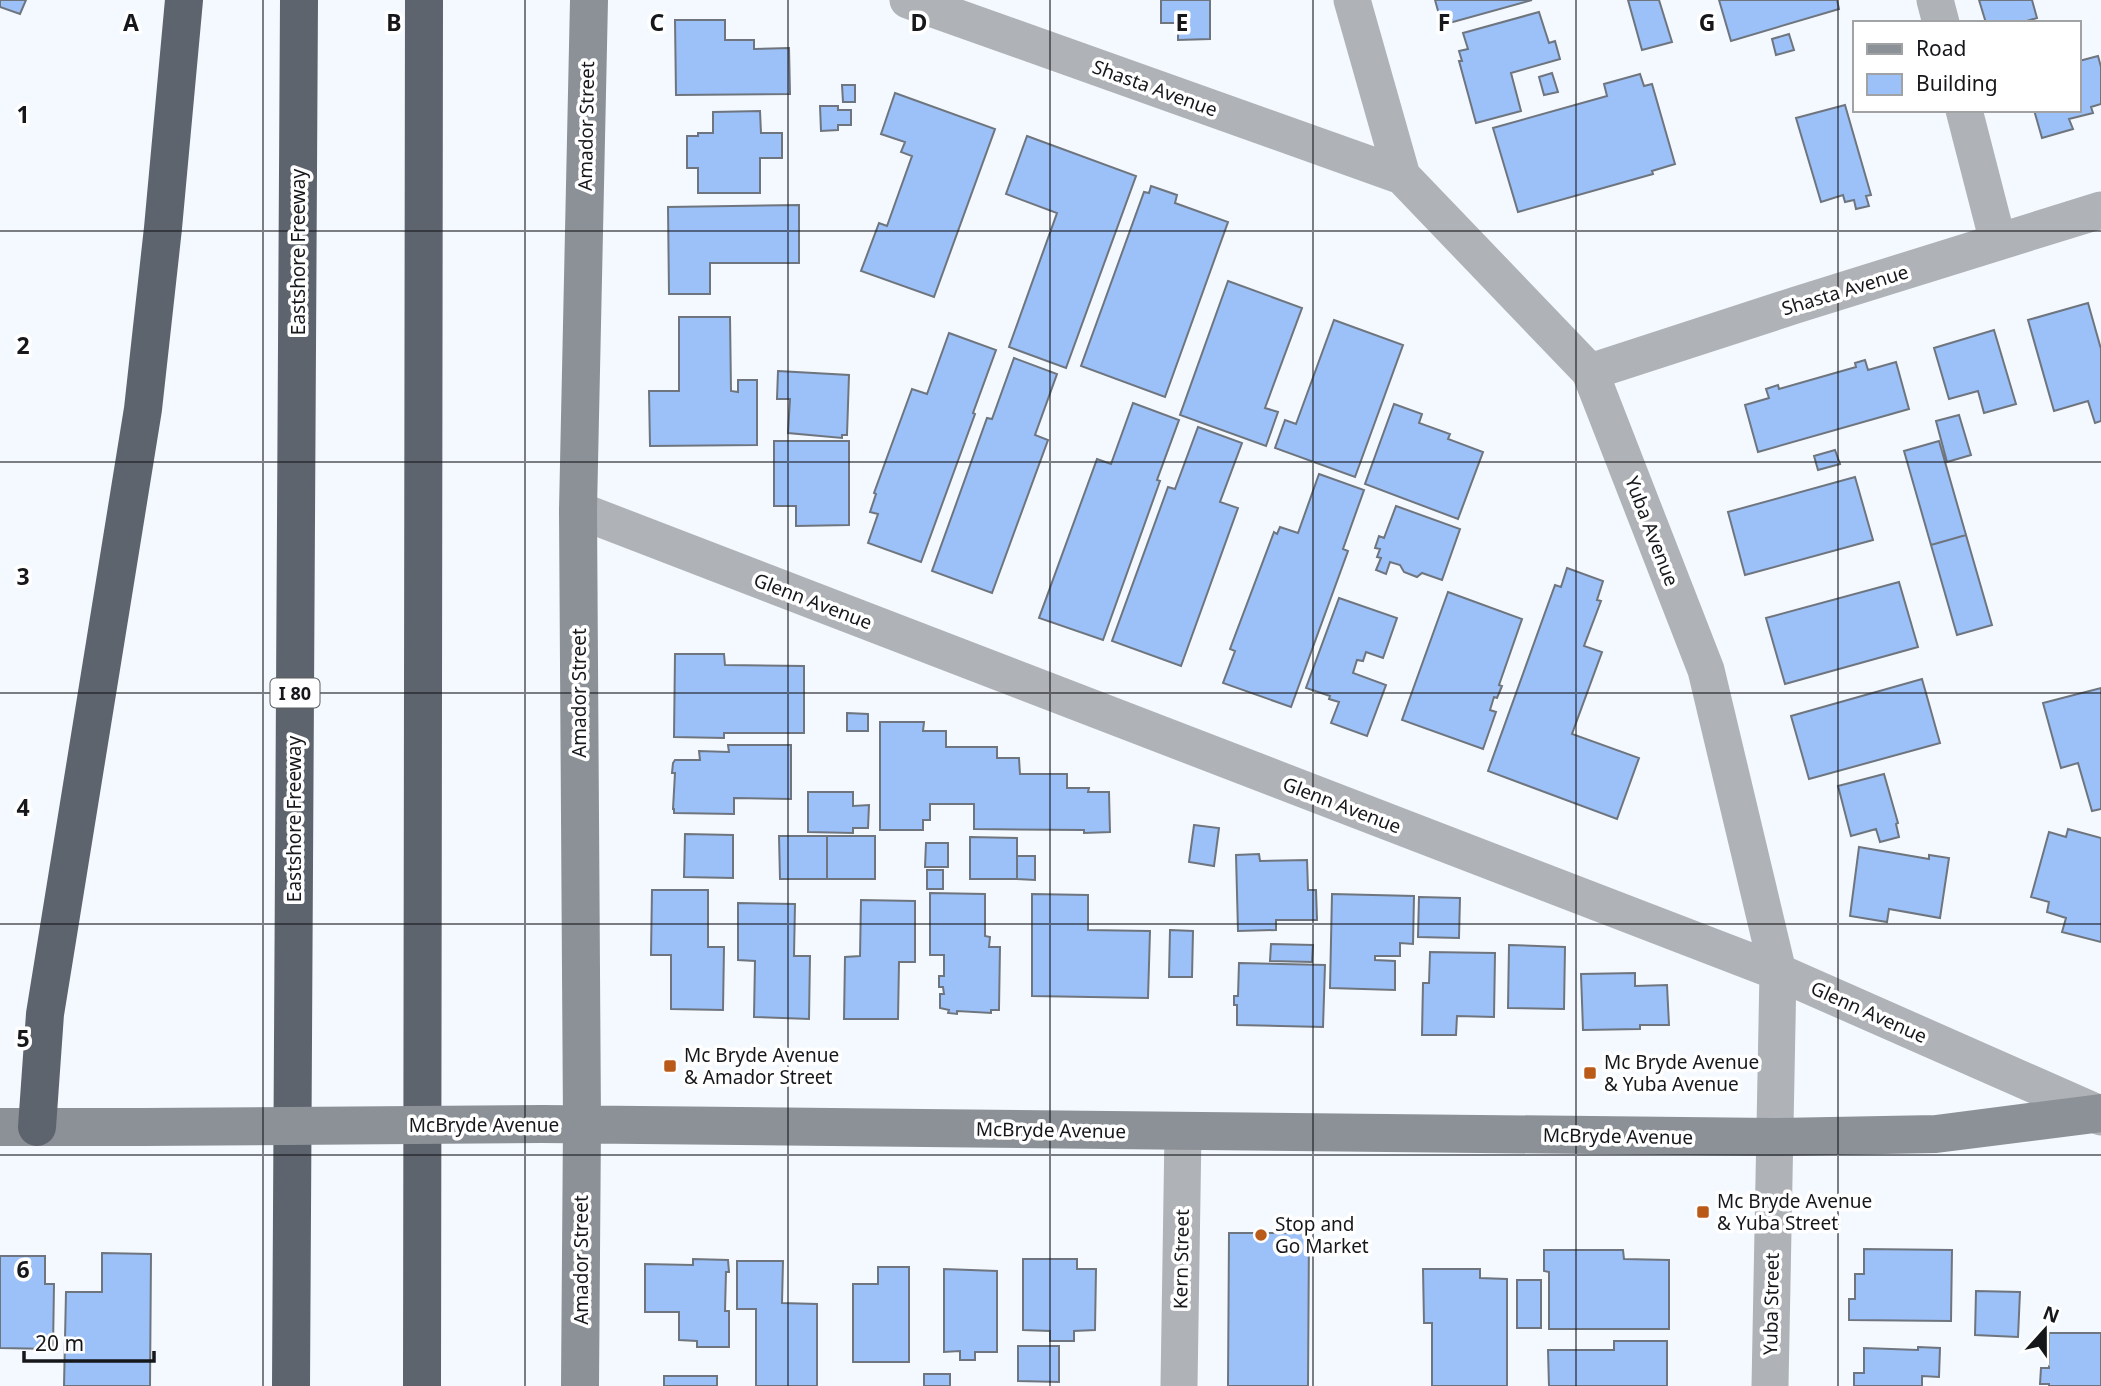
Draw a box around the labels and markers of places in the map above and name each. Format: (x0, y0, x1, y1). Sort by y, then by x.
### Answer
place label: Mc Bryde Avenue & Amador Street (684, 1042, 839, 1090)
place label: Mc Bryde Avenue & Yuba Avenue (1604, 1049, 1759, 1097)
marker: Mc Bryde Avenue & Amador Street (662, 1058, 678, 1074)
marker: Mc Bryde Avenue & Yuba Avenue (1582, 1065, 1598, 1081)
place label: Mc Bryde Avenue & Yuba Street (1717, 1188, 1872, 1236)
marker: Mc Bryde Avenue & Yuba Street (1695, 1204, 1711, 1220)
place label: Stop and Go Market (1275, 1211, 1369, 1259)
marker: Stop and Go Market (1253, 1227, 1269, 1243)

